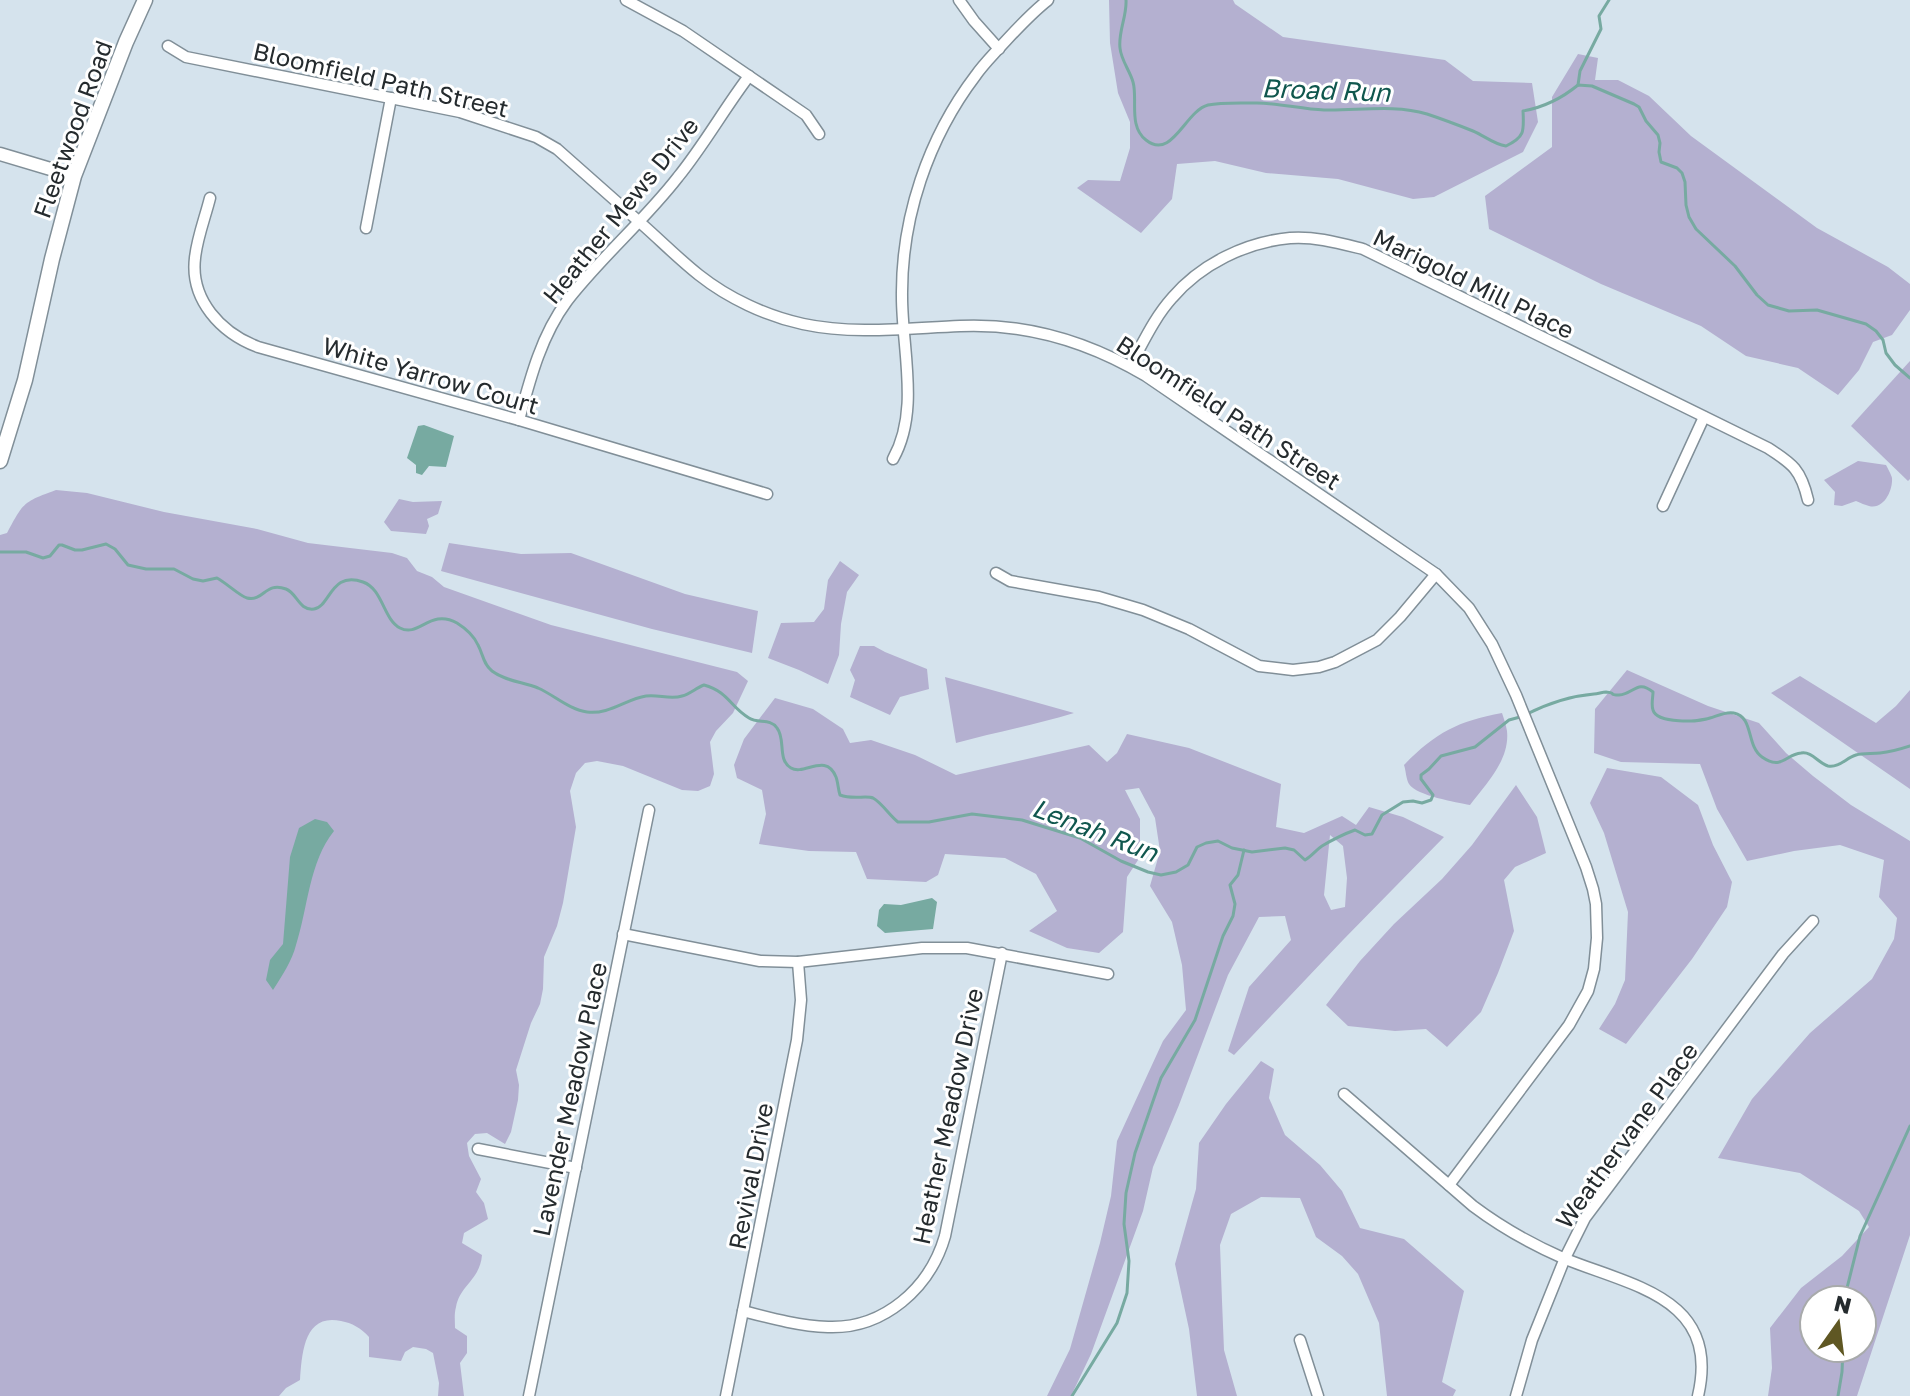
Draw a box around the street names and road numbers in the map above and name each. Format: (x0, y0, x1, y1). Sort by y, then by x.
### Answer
street label: Fleetwood Road (26, 36, 118, 222)
street label: Bloomfield Path Street (251, 36, 511, 122)
street label: Heather Mews Drive (536, 111, 704, 309)
street label: Marigold Mill Place (1369, 222, 1579, 344)
street label: Bloomfield Path Street (1112, 329, 1346, 495)
street label: White Yarrow Court (320, 330, 542, 420)
street label: Lavender Meadow Place (526, 959, 612, 1239)
street label: Heather Meadow Drive (906, 985, 988, 1247)
street label: Weathervane Place (1549, 1036, 1703, 1234)
street label: Revival Drive (722, 1100, 778, 1252)

